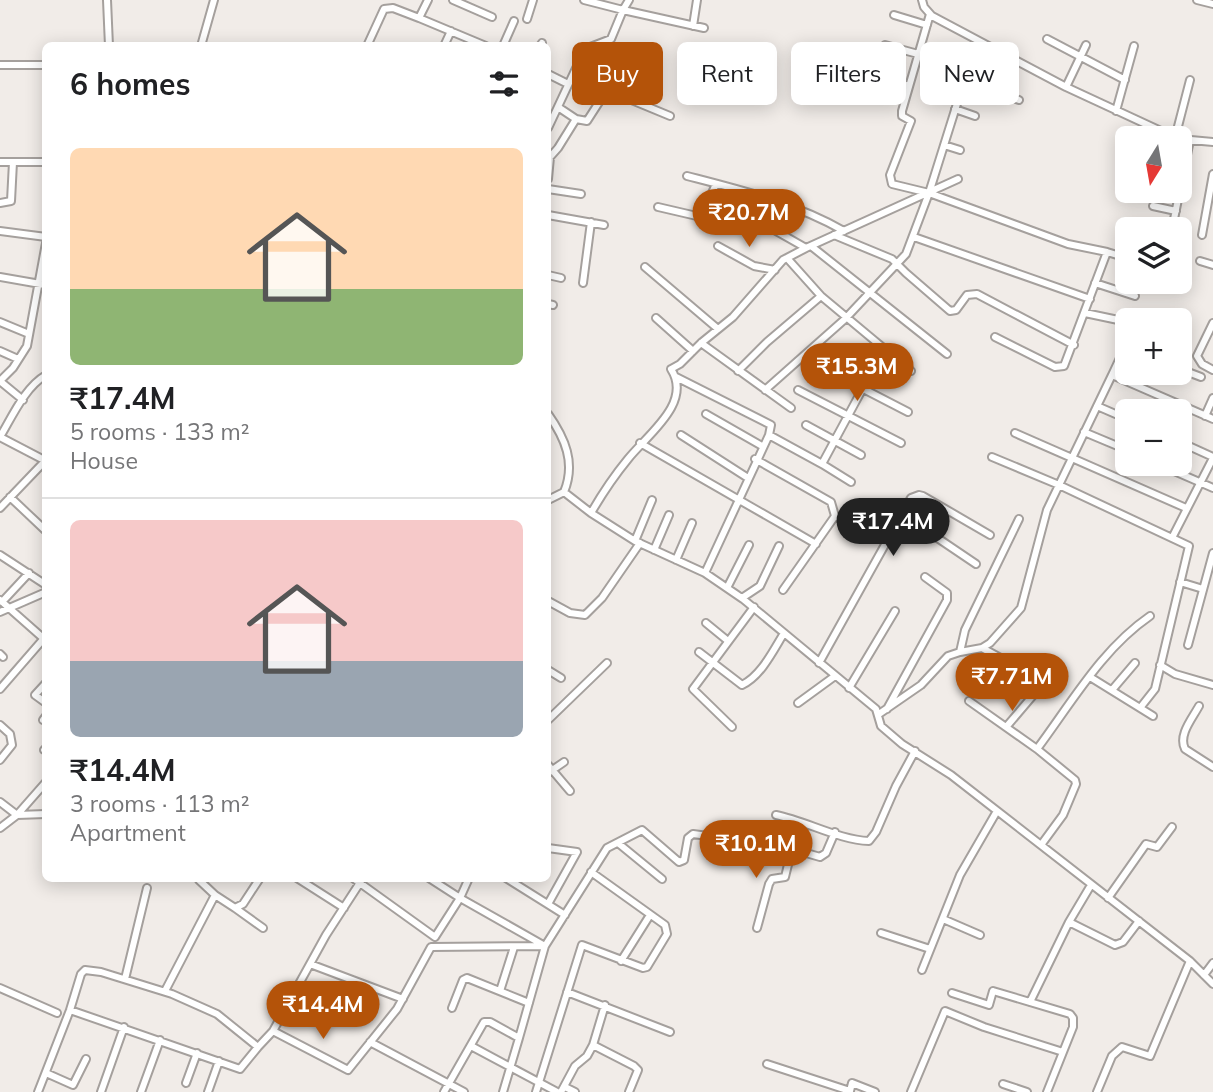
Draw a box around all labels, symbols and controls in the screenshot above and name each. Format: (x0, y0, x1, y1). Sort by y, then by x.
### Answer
chip: Buy (572, 42, 663, 105)
chip: Rent (677, 42, 777, 105)
chip: Filters (791, 42, 906, 105)
chip: New (920, 42, 1019, 105)
text: 6 homes (70, 65, 191, 103)
icon: filters (485, 65, 523, 103)
north arrow (1115, 126, 1192, 203)
map controls (1115, 126, 1192, 476)
pin: ₹20.7M (692, 190, 806, 249)
icon: home (234, 194, 360, 320)
text: ₹20.7M (709, 197, 789, 226)
button: layers (1115, 217, 1192, 294)
button: + (1115, 308, 1192, 385)
pin: ₹15.3M (800, 344, 914, 403)
text: ₹15.3M (817, 351, 897, 380)
text: ₹17.4M (70, 379, 176, 417)
button: − (1115, 399, 1192, 476)
text: 5 rooms · 133 m² (70, 417, 250, 446)
text: House (70, 446, 138, 475)
pin: ₹17.4M (836, 498, 950, 558)
text: ₹17.4M (853, 506, 933, 535)
icon: home (234, 566, 360, 692)
pin: ₹7.71M (955, 654, 1069, 713)
text: ₹7.71M (972, 661, 1052, 690)
text: ₹14.4M (70, 751, 176, 789)
text: 3 rooms · 113 m² (70, 789, 250, 818)
text: Apartment (70, 818, 186, 847)
pin: ₹10.1M (699, 820, 813, 880)
text: ₹10.1M (716, 828, 796, 857)
pin: ₹14.4M (266, 982, 380, 1041)
text: ₹14.4M (283, 989, 363, 1018)

